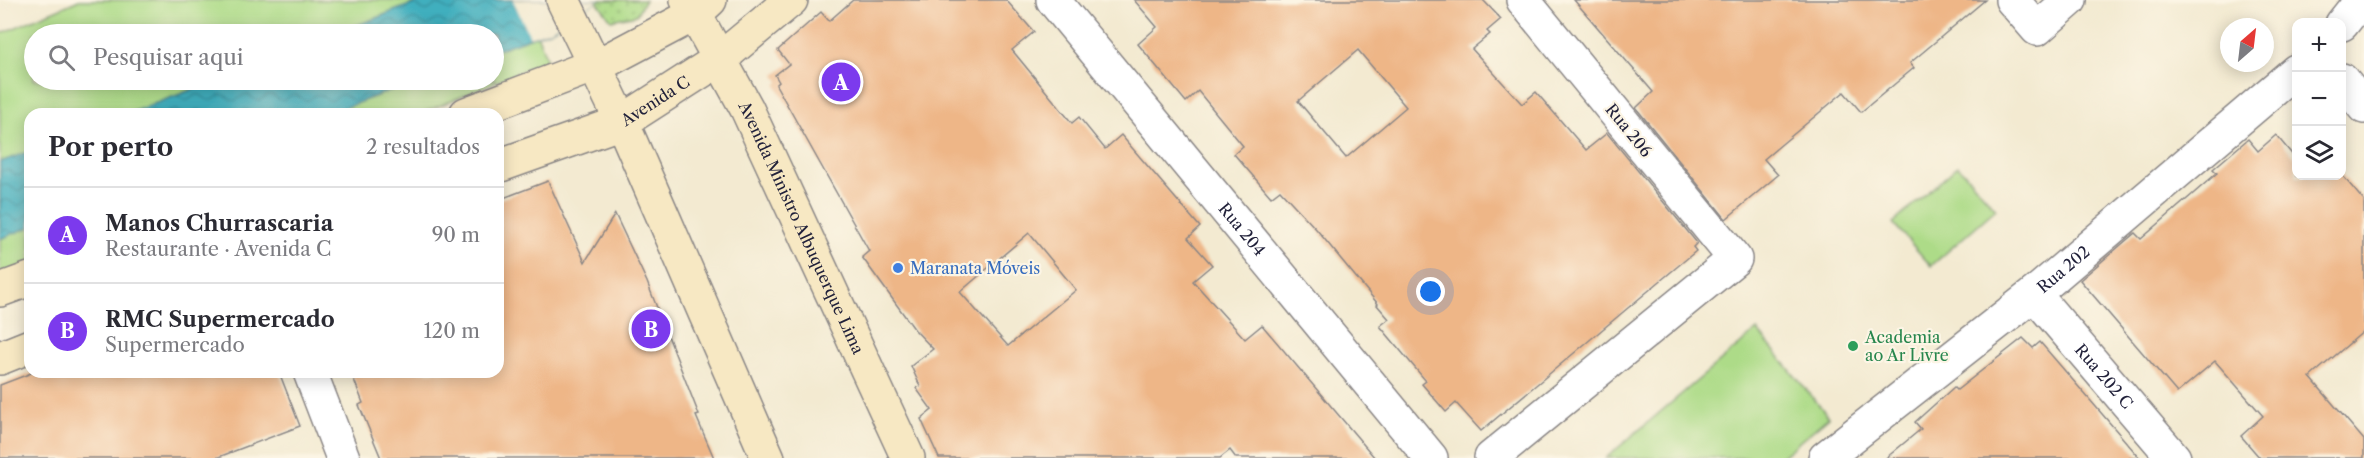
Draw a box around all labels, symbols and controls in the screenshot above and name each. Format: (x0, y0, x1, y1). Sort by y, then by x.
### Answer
north arrow (2220, 18, 2274, 72)
map controls (2292, 18, 2346, 180)
button: + (2292, 18, 2346, 72)
search box (24, 24, 504, 90)
icon: search (45, 41, 78, 74)
text: Pesquisar aqui (93, 44, 243, 71)
pin: A (822, 60, 860, 104)
street label: Avenida C (616, 71, 693, 131)
button: − (2292, 72, 2346, 126)
street label: Avenida Ministro Albuquerque Lima (734, 97, 869, 358)
street label: Rua 206 (1601, 99, 1657, 161)
button: layers (2292, 126, 2346, 180)
text: Por perto (48, 131, 173, 163)
text: 2 resultados (366, 135, 480, 159)
street label: Rua 204 (1214, 199, 1270, 260)
text: Manos Churrascaria (105, 210, 333, 237)
text: A (60, 223, 75, 247)
text: 90 m (432, 223, 480, 247)
text: Restaurante · Avenida C (105, 237, 331, 261)
street label: Rua 202 (2033, 241, 2094, 297)
place label: Maranata Móveis (910, 258, 1040, 278)
marker: Maranata Móveis (891, 261, 905, 275)
your location (1416, 277, 1445, 306)
text: RMC Supermercado (105, 306, 335, 333)
pin: B (632, 306, 670, 352)
text: B (60, 319, 75, 343)
text: 120 m (423, 319, 480, 343)
place label: Academia ao Ar Livre (1864, 327, 1949, 365)
text: Supermercado (105, 333, 245, 357)
marker: Academia ao Ar Livre (1846, 339, 1860, 353)
street label: Rua 202 C (2071, 340, 2137, 413)

